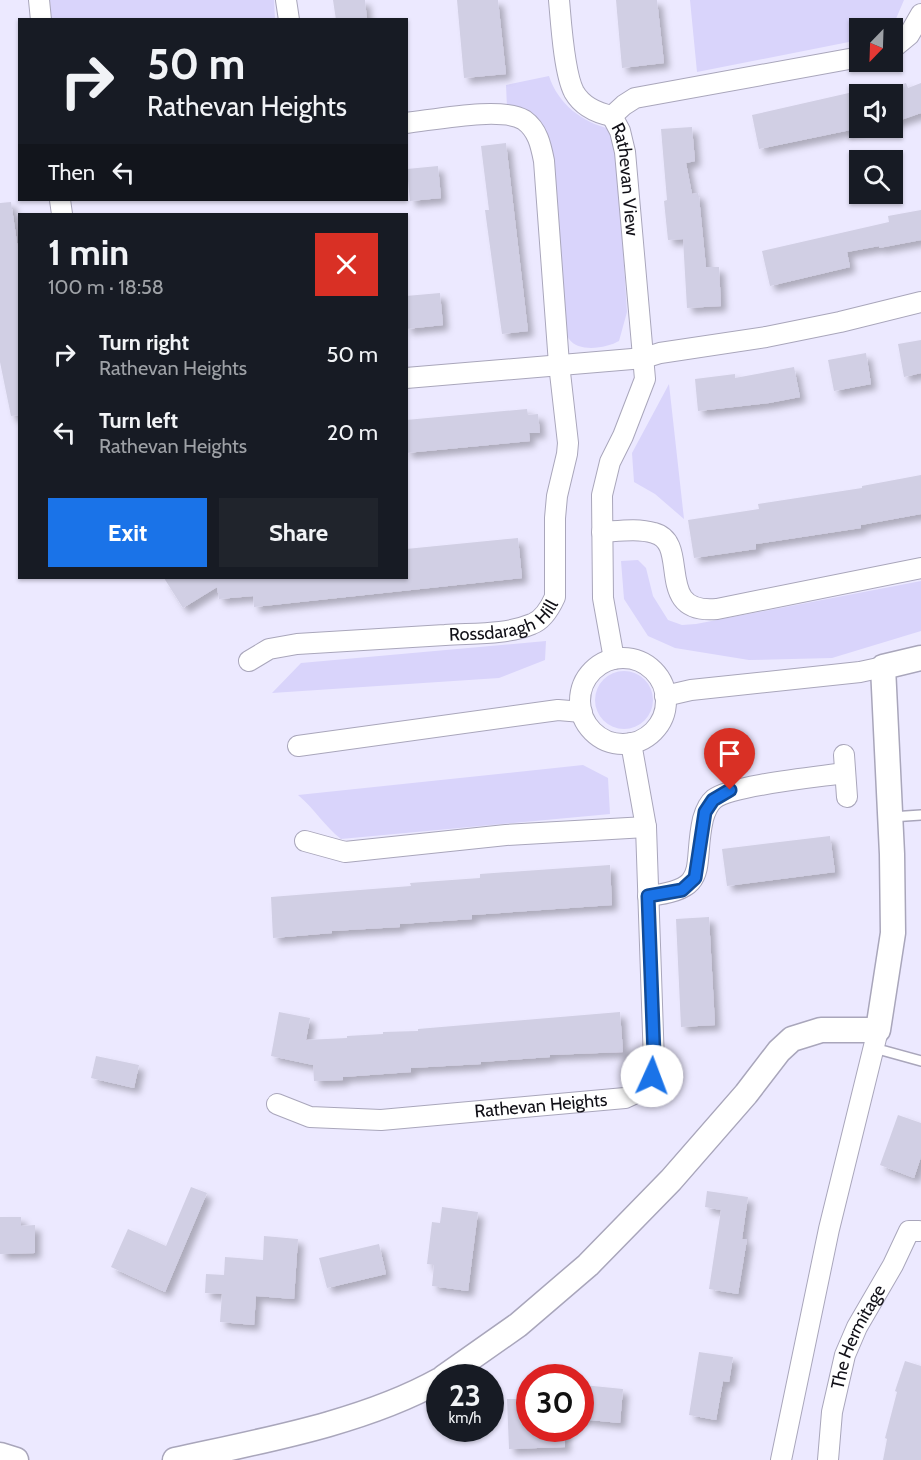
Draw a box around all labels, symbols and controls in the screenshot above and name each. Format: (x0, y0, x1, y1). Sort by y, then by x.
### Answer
north arrow (849, 18, 903, 72)
map controls (849, 18, 903, 204)
text: 50 m (147, 38, 245, 90)
icon: right (48, 42, 126, 120)
button: sound (849, 84, 903, 138)
text: Rathevan Heights (147, 90, 347, 123)
street label: Rathevan View (607, 119, 643, 237)
button: search (849, 150, 903, 204)
icon: left (107, 156, 140, 189)
text: Then (48, 159, 95, 186)
text: 1 min (48, 230, 129, 274)
button: close (315, 233, 378, 296)
text: 100 m · 18:58 (48, 275, 164, 299)
text: Turn right (99, 329, 189, 356)
icon: right (48, 338, 81, 371)
text: 50 m (326, 341, 378, 368)
text: Rathevan Heights (99, 356, 247, 380)
text: Turn left (99, 407, 178, 434)
icon: left (48, 416, 81, 449)
text: 20 m (327, 419, 378, 446)
text: Rathevan Heights (99, 434, 247, 458)
button: Exit (48, 498, 207, 567)
button: Share (219, 498, 378, 567)
street label: Rossdaragh Hill (448, 595, 563, 646)
pin (704, 728, 755, 790)
icon: arrive (713, 737, 746, 770)
position arrow (620, 1044, 684, 1108)
street label: Rathevan Heights (473, 1089, 608, 1123)
street label: The Hermitage (827, 1281, 890, 1391)
speed limit sign: 30 (516, 1364, 594, 1442)
text: 23 (449, 1377, 481, 1414)
text: km/h (449, 1409, 481, 1427)

